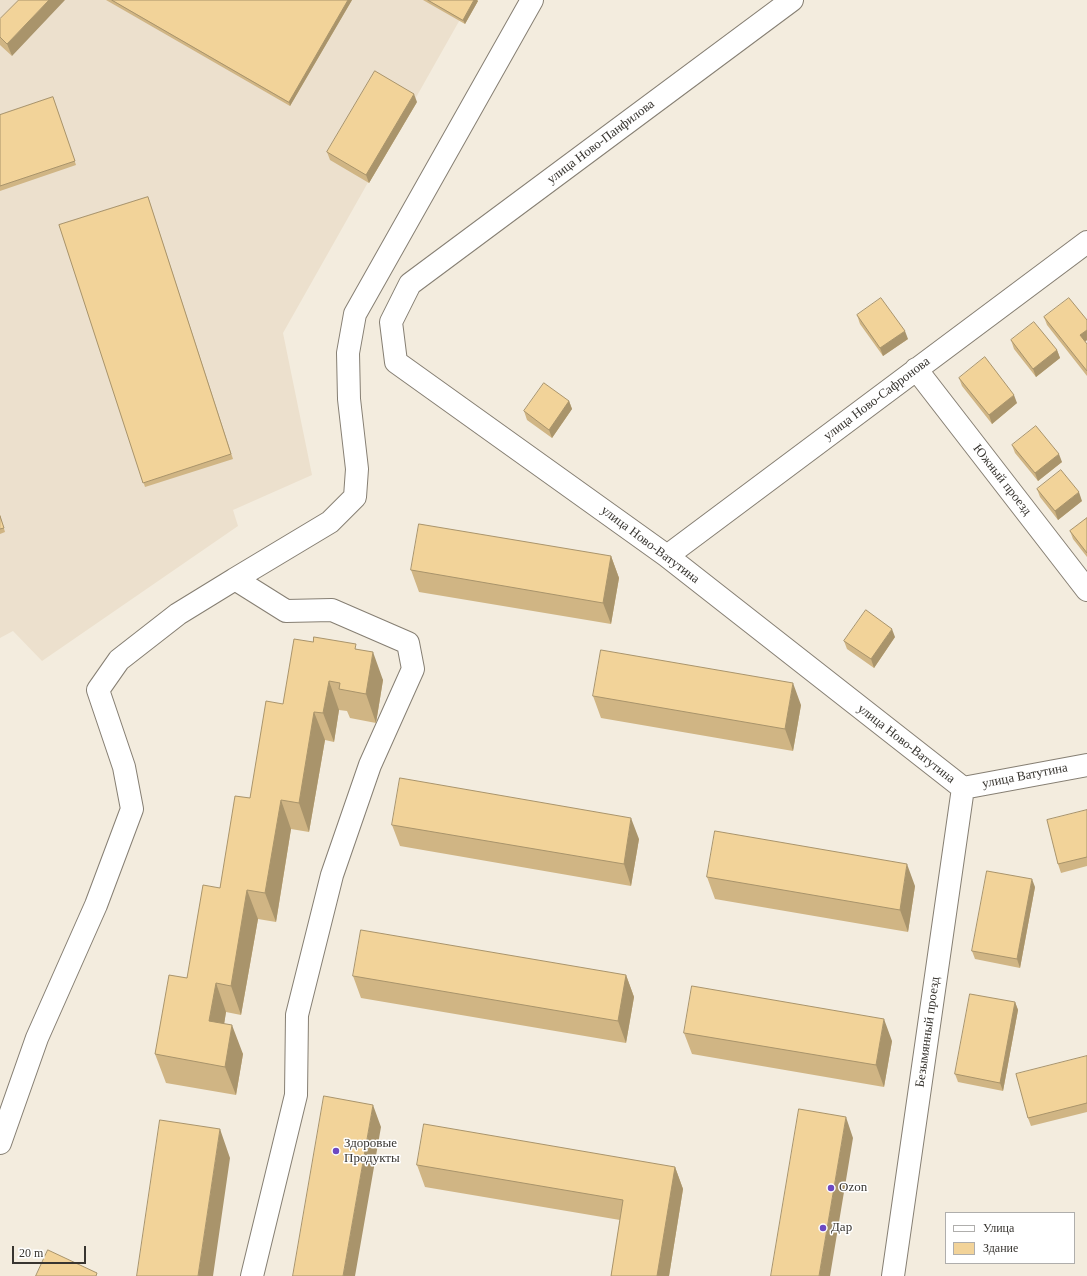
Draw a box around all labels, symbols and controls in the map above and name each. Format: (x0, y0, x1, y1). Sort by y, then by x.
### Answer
street label: улица Ново-Панфилова (544, 97, 658, 187)
street label: улица Ново-Сафронова (821, 354, 933, 444)
street label: Южный проезд (969, 441, 1035, 519)
street label: улица Ново-Ватутина (598, 503, 702, 587)
street label: улица Ново-Ватутина (854, 701, 958, 787)
street label: улица Ватутина (981, 760, 1069, 792)
street label: Безымянный проезд (912, 976, 944, 1088)
place label: Здоровые Продукты (344, 1136, 400, 1167)
marker: Здоровые Продукты (331, 1146, 341, 1156)
place label: Ozon (839, 1180, 867, 1196)
marker: Ozon (826, 1183, 836, 1193)
legend (945, 1212, 1075, 1264)
place label: Дар (831, 1220, 852, 1236)
text: Улица (983, 1221, 1014, 1235)
marker: Дар (818, 1223, 828, 1233)
scale bar (14, 1238, 88, 1264)
text: Здание (983, 1241, 1018, 1255)
text: 20 m (19, 1246, 43, 1260)

